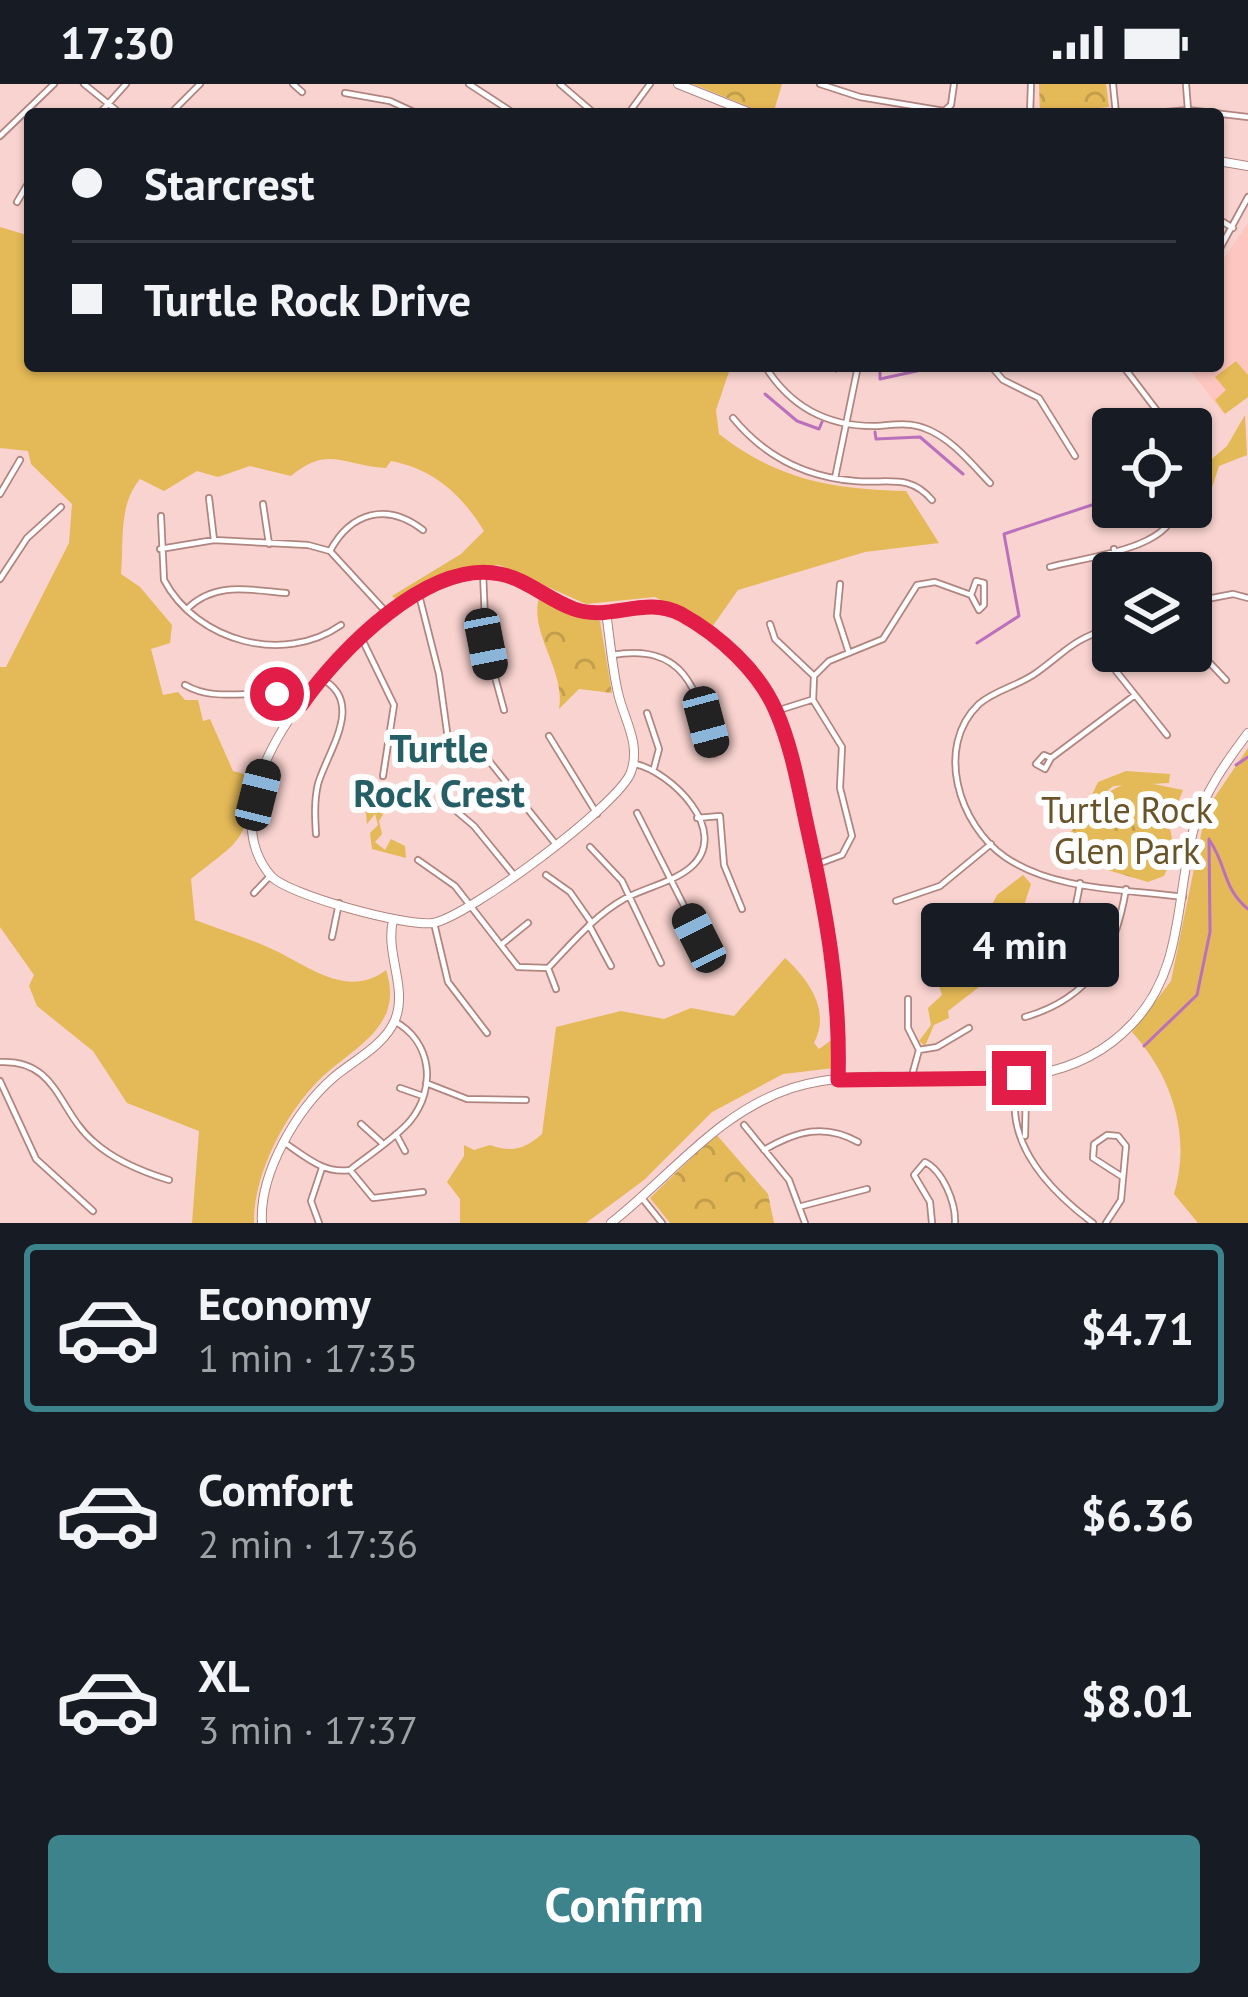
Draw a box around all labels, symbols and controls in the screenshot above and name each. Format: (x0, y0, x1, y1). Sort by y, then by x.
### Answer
text: 17:30 (60, 13, 174, 71)
text: Starcrest (144, 154, 315, 212)
text: Turtle Rock Drive (144, 270, 471, 328)
map controls (1092, 408, 1212, 672)
button: locate (1092, 408, 1212, 528)
button: layers (1092, 552, 1212, 672)
car (461, 605, 511, 683)
route start (250, 667, 304, 721)
car (679, 683, 733, 761)
district label: Turtle Rock Crest (353, 722, 525, 818)
car (232, 756, 284, 834)
park label: Turtle Rock Glen Park (1041, 786, 1213, 874)
car (667, 898, 731, 978)
callout: 4 min (920, 904, 1118, 988)
text: 4 min (972, 919, 1068, 970)
route end (992, 1051, 1046, 1105)
icon: car (54, 1274, 162, 1382)
text: Economy (198, 1274, 371, 1332)
text: $4.71 (1081, 1299, 1194, 1357)
text: 1 min · 17:35 (198, 1332, 418, 1383)
icon: car (54, 1460, 162, 1568)
text: Comfort (198, 1460, 353, 1518)
text: $6.36 (1081, 1485, 1194, 1543)
text: 2 min · 17:36 (198, 1518, 418, 1569)
icon: car (54, 1646, 162, 1754)
text: XL (198, 1646, 250, 1704)
text: $8.01 (1081, 1671, 1194, 1729)
text: 3 min · 17:37 (198, 1704, 418, 1755)
button: Confirm (48, 1835, 1200, 1973)

